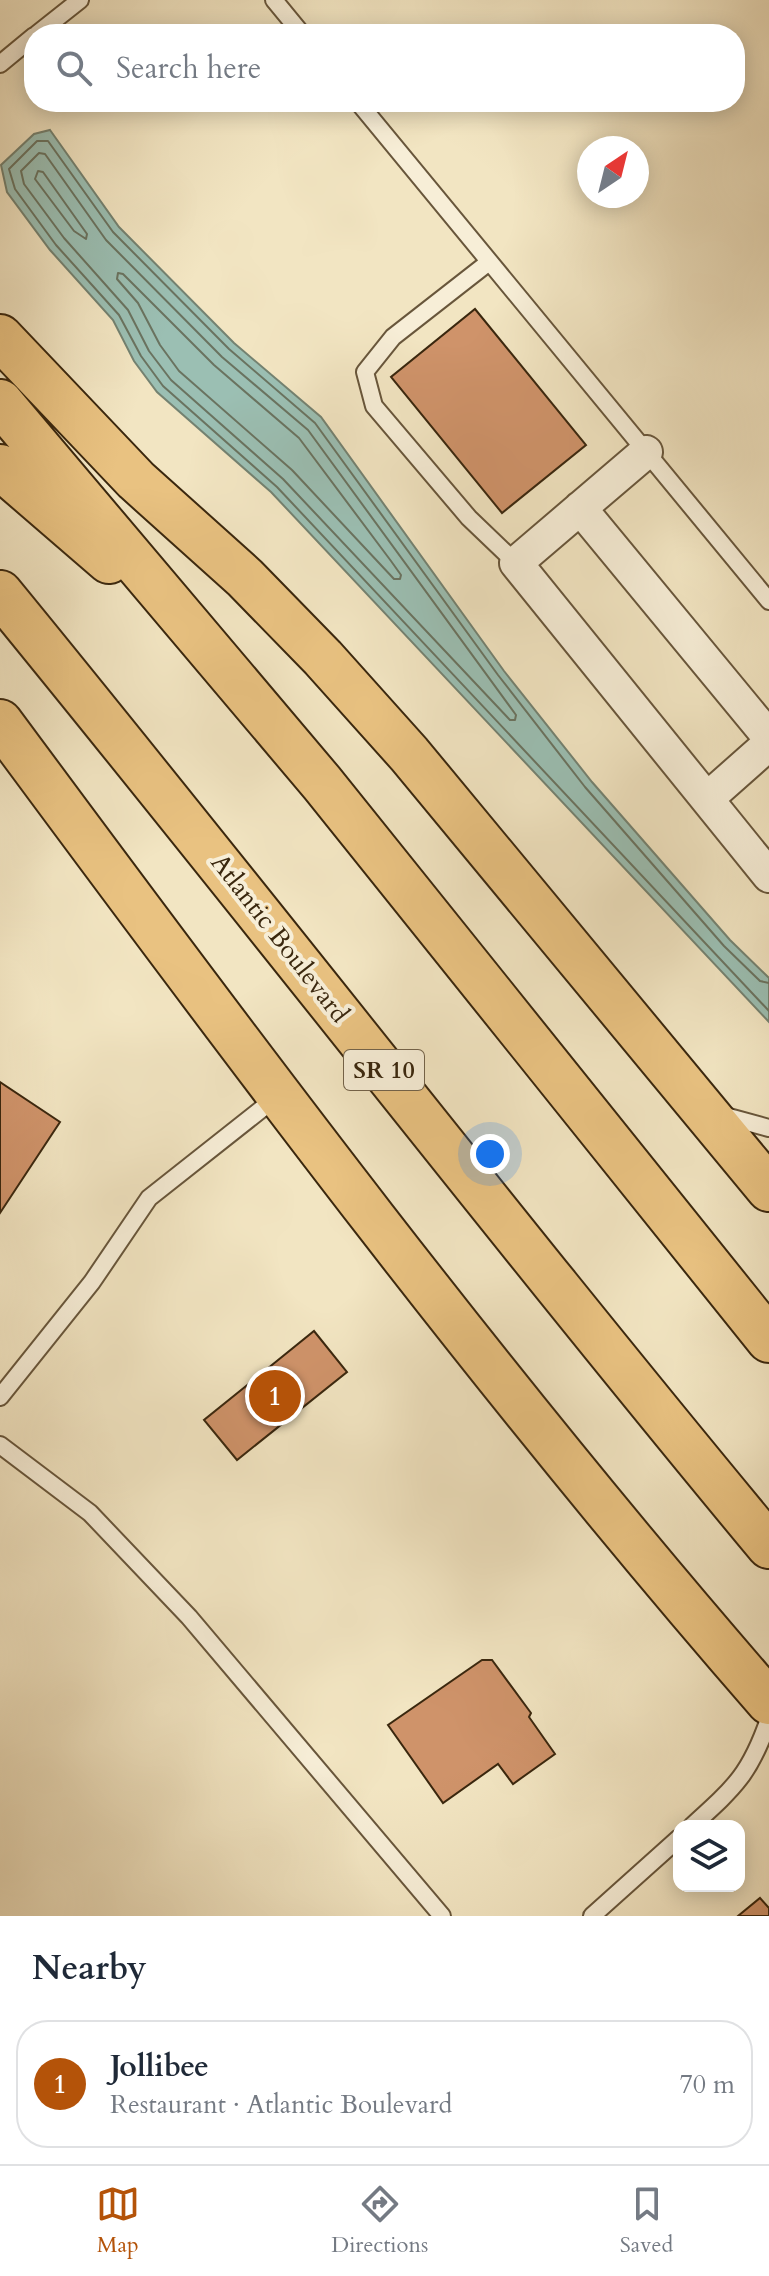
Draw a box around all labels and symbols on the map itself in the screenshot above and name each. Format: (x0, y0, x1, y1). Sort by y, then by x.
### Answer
north arrow (577, 136, 649, 208)
street label: Atlantic Boulevard (203, 846, 357, 1030)
road number: SR 10 (344, 1050, 424, 1090)
your location (470, 1134, 510, 1174)
pin: 1 (249, 1366, 301, 1426)

